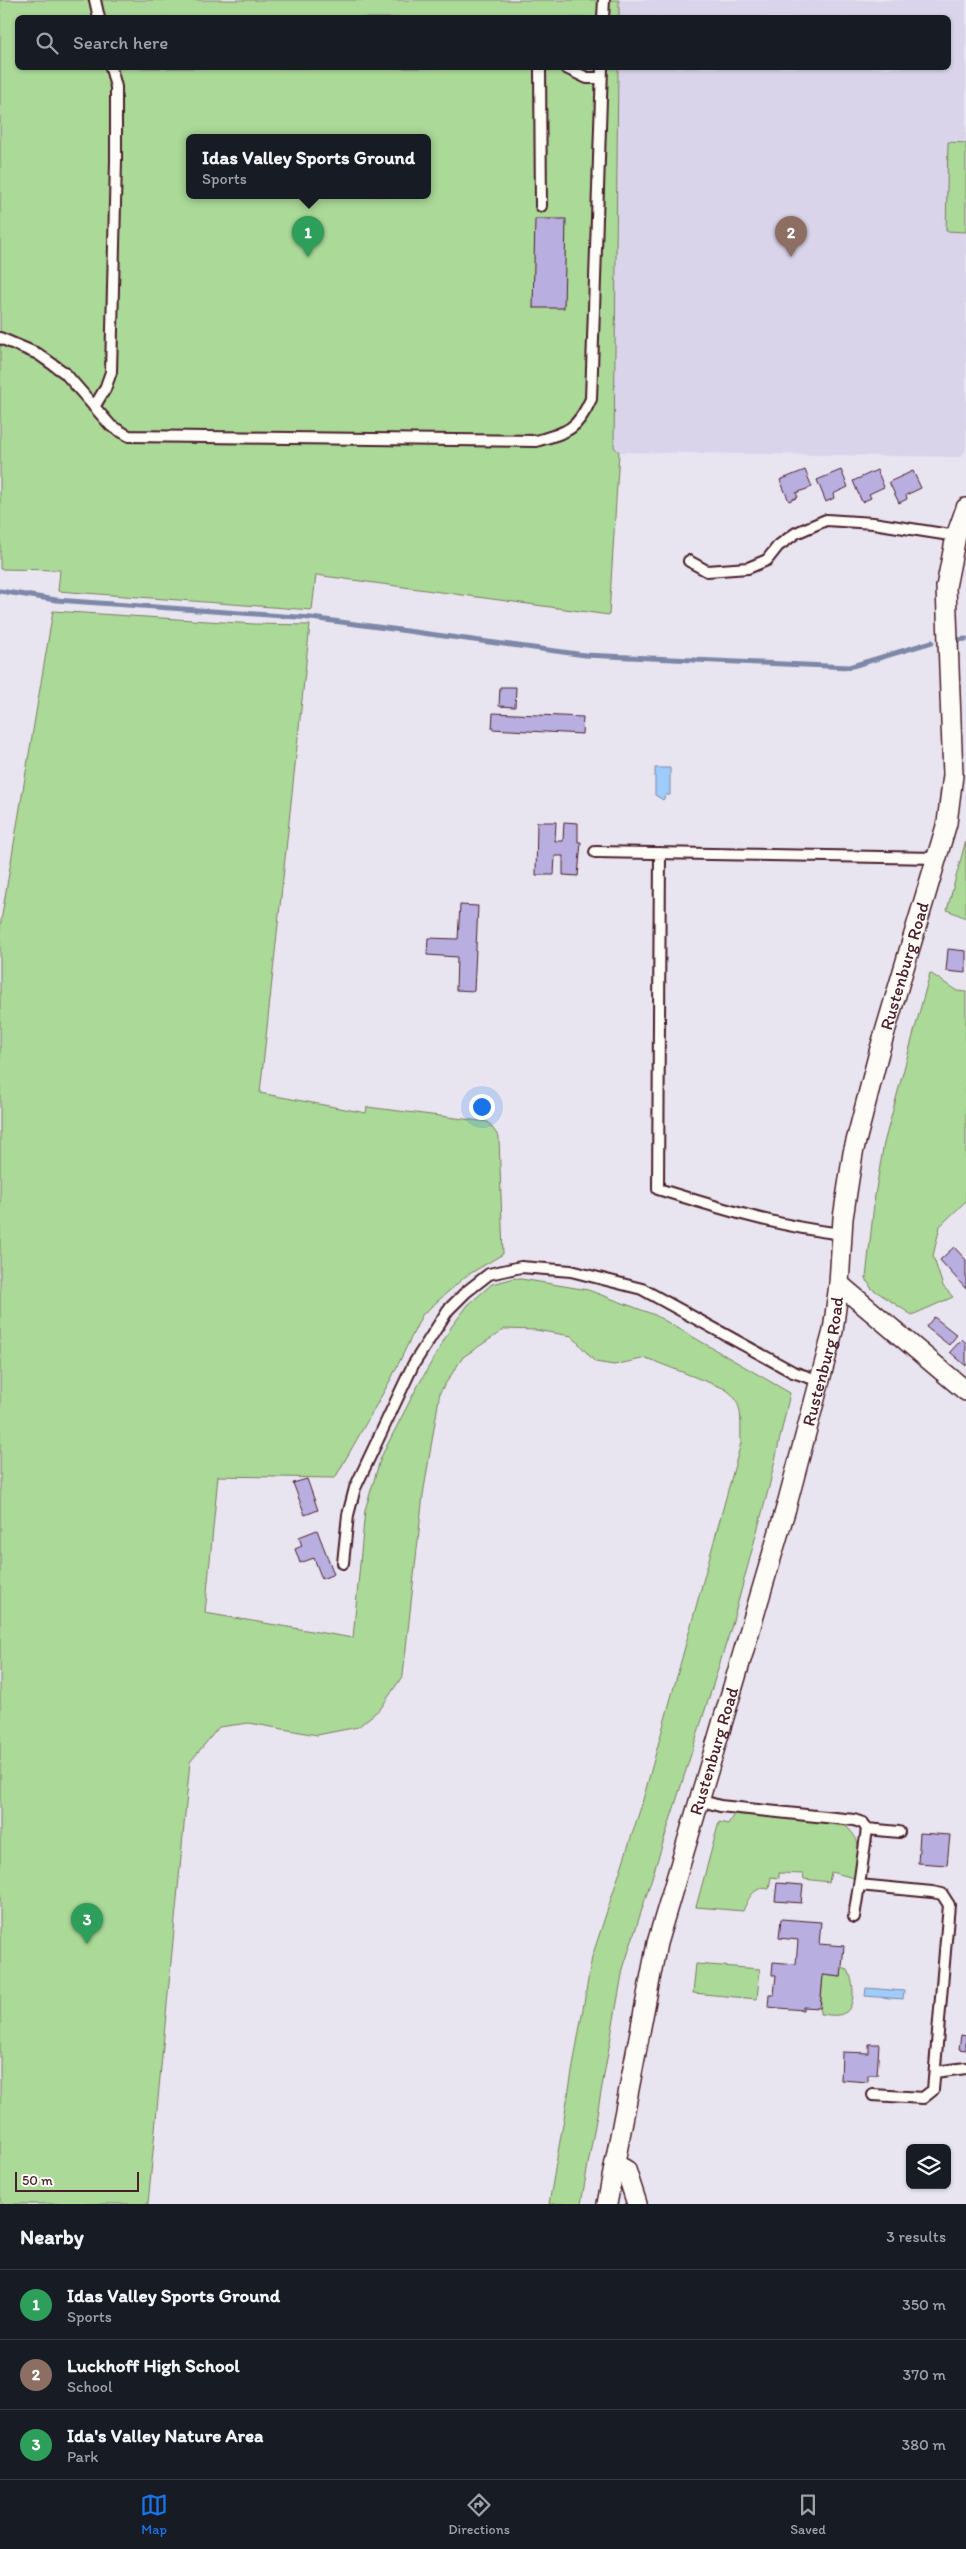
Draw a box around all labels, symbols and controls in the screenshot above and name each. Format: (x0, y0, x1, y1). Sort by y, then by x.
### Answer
search box (15, 15, 951, 70)
icon: search (33, 29, 61, 57)
text: Search here (73, 31, 168, 54)
popup (186, 134, 431, 199)
text: Idas Valley Sports Ground (202, 146, 415, 169)
text: Sports (202, 169, 247, 188)
pin: 1 (292, 216, 324, 257)
pin: 2 (775, 216, 807, 257)
street label: Rustenburg Road (875, 899, 934, 1033)
your location (469, 1094, 495, 1120)
street label: Rustenburg Road (797, 1295, 848, 1428)
street label: Rustenburg Road (685, 1684, 743, 1818)
pin: 3 (71, 1903, 103, 1944)
map controls (906, 2144, 951, 2189)
button: layers (906, 2144, 951, 2189)
scale bar (15, 2169, 139, 2192)
text: 50 m (22, 2172, 53, 2189)
text: Nearby (20, 2224, 84, 2249)
text: 3 results (886, 2227, 946, 2246)
text: Idas Valley Sports Ground (67, 2284, 280, 2307)
text: 1 (32, 2295, 40, 2314)
text: 350 m (902, 2295, 946, 2314)
text: Sports (67, 2307, 112, 2326)
text: Luckhoff High School (67, 2354, 240, 2377)
text: 2 (32, 2365, 40, 2384)
text: 370 m (902, 2365, 946, 2384)
text: School (67, 2377, 113, 2396)
text: Ida's Valley Nature Area (67, 2424, 263, 2447)
text: 3 (32, 2435, 40, 2454)
text: 380 m (902, 2435, 946, 2454)
text: Park (67, 2447, 98, 2466)
tab: Map (140, 2491, 168, 2538)
tab: Directions (448, 2491, 510, 2538)
tab: Saved (790, 2491, 826, 2538)

